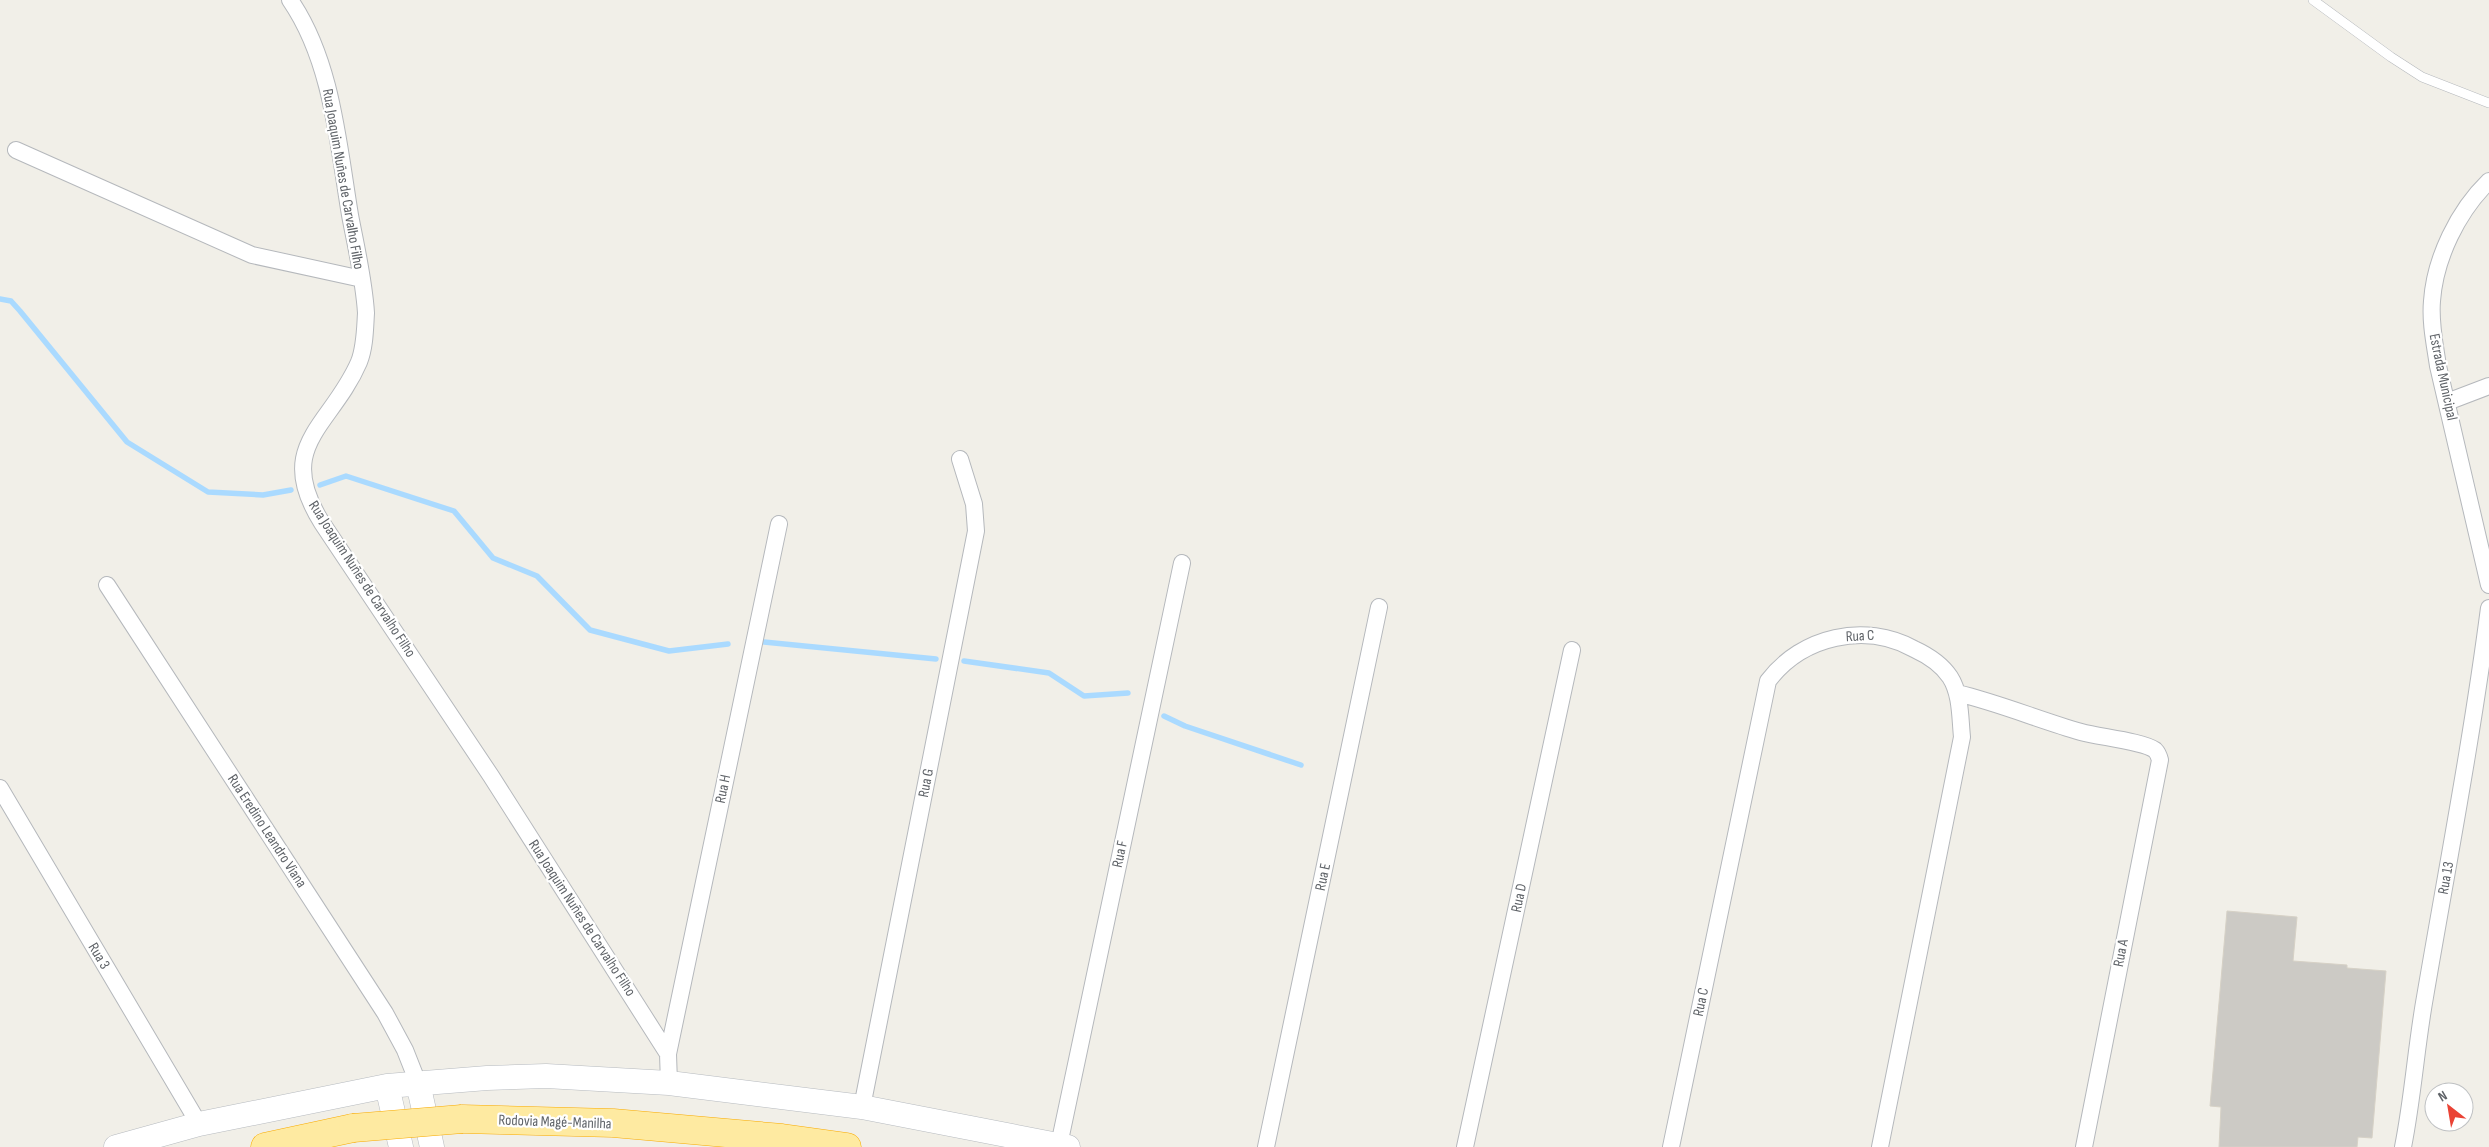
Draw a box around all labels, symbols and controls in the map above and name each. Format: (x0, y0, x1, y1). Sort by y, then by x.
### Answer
street label: Rua Joaquim Nuñes de Carvalho Filho (318, 87, 368, 271)
street label: Estrada Municipal (2425, 332, 2461, 422)
street label: Rua Joaquim Nuñes de Carvalho Filho (304, 497, 420, 661)
street label: Rua C (1845, 626, 1875, 646)
street label: Rua G (914, 767, 938, 799)
street label: Rua Eredino Leandro Viana (223, 771, 311, 892)
street label: Rua H (711, 773, 735, 805)
street label: Rua Joaquim Nuñes de Carvalho Filho (524, 836, 640, 1000)
street label: Rua F (1108, 839, 1132, 869)
street label: Rua 13 (2434, 860, 2458, 896)
street label: Rua E (1311, 862, 1335, 892)
street label: Rua D (1507, 882, 1531, 914)
street label: Rua A (2109, 937, 2133, 968)
street label: Rua 3 (84, 939, 114, 973)
street label: Rua C (1689, 986, 1713, 1018)
north arrow (2424, 1082, 2474, 1132)
text: N (2435, 1087, 2450, 1105)
street label: Rodovia Magé-Manilha (498, 1111, 612, 1133)

